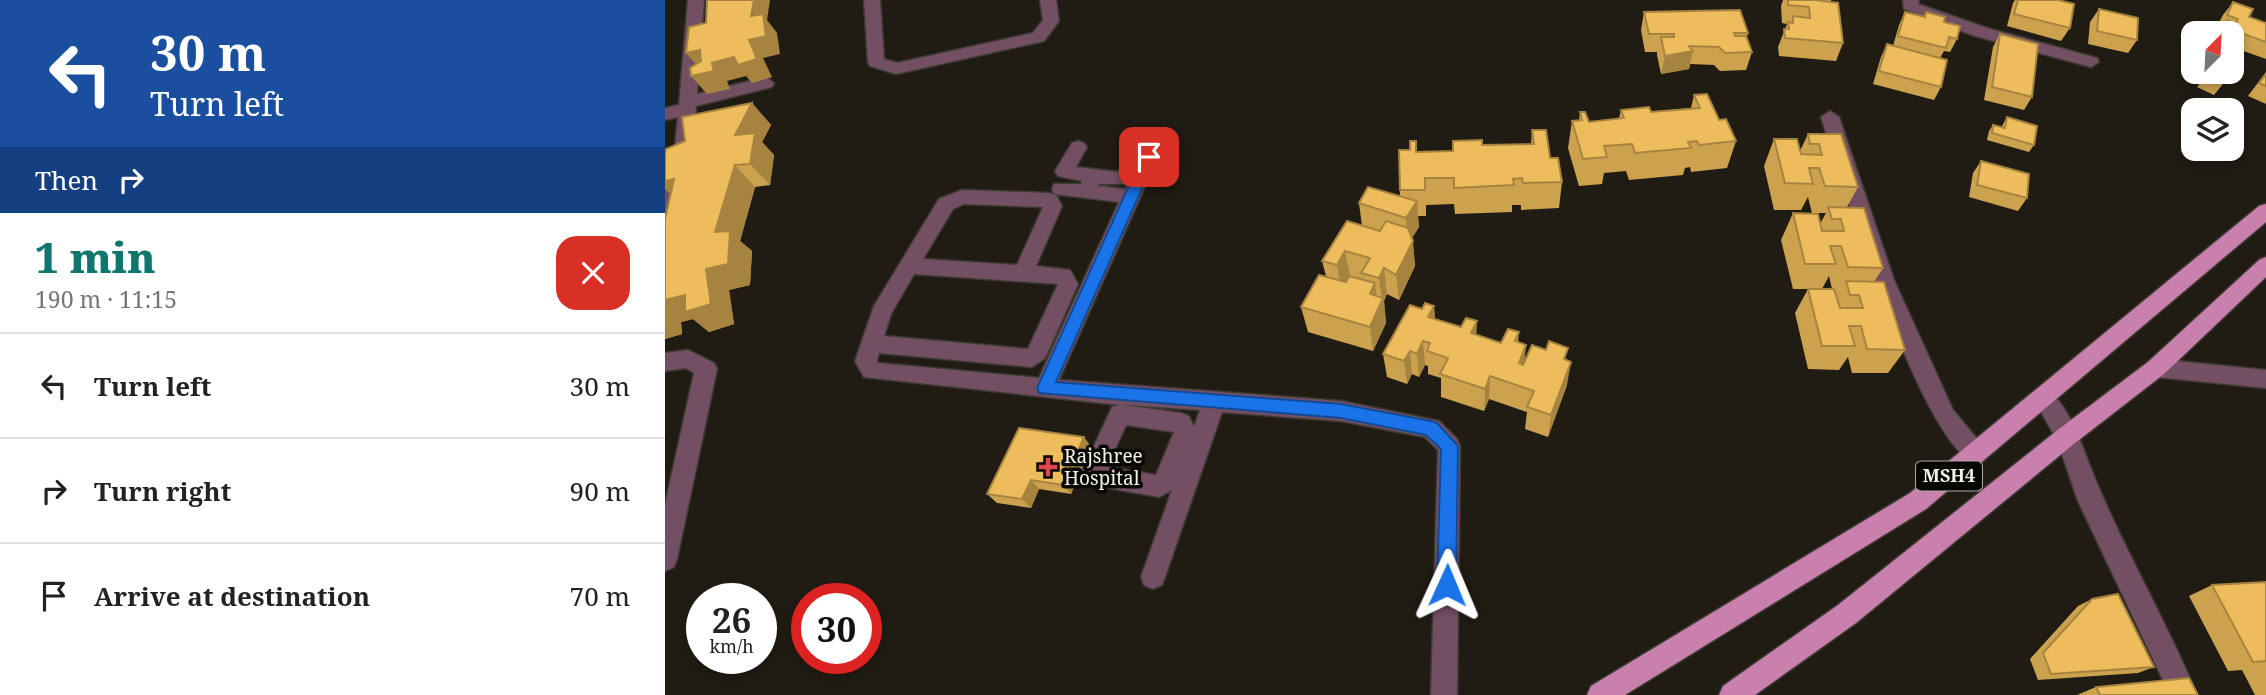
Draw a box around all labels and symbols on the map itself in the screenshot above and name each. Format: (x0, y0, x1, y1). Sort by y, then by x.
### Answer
north arrow (2181, 21, 2243, 84)
pin (1119, 127, 1179, 187)
place label: Rajshree Hospital (1064, 443, 1143, 491)
marker: Rajshree Hospital (1038, 457, 1058, 477)
road number: MSH4 (1916, 462, 1982, 490)
position arrow (1410, 548, 1484, 622)
speed limit sign: 30 (791, 583, 882, 674)

